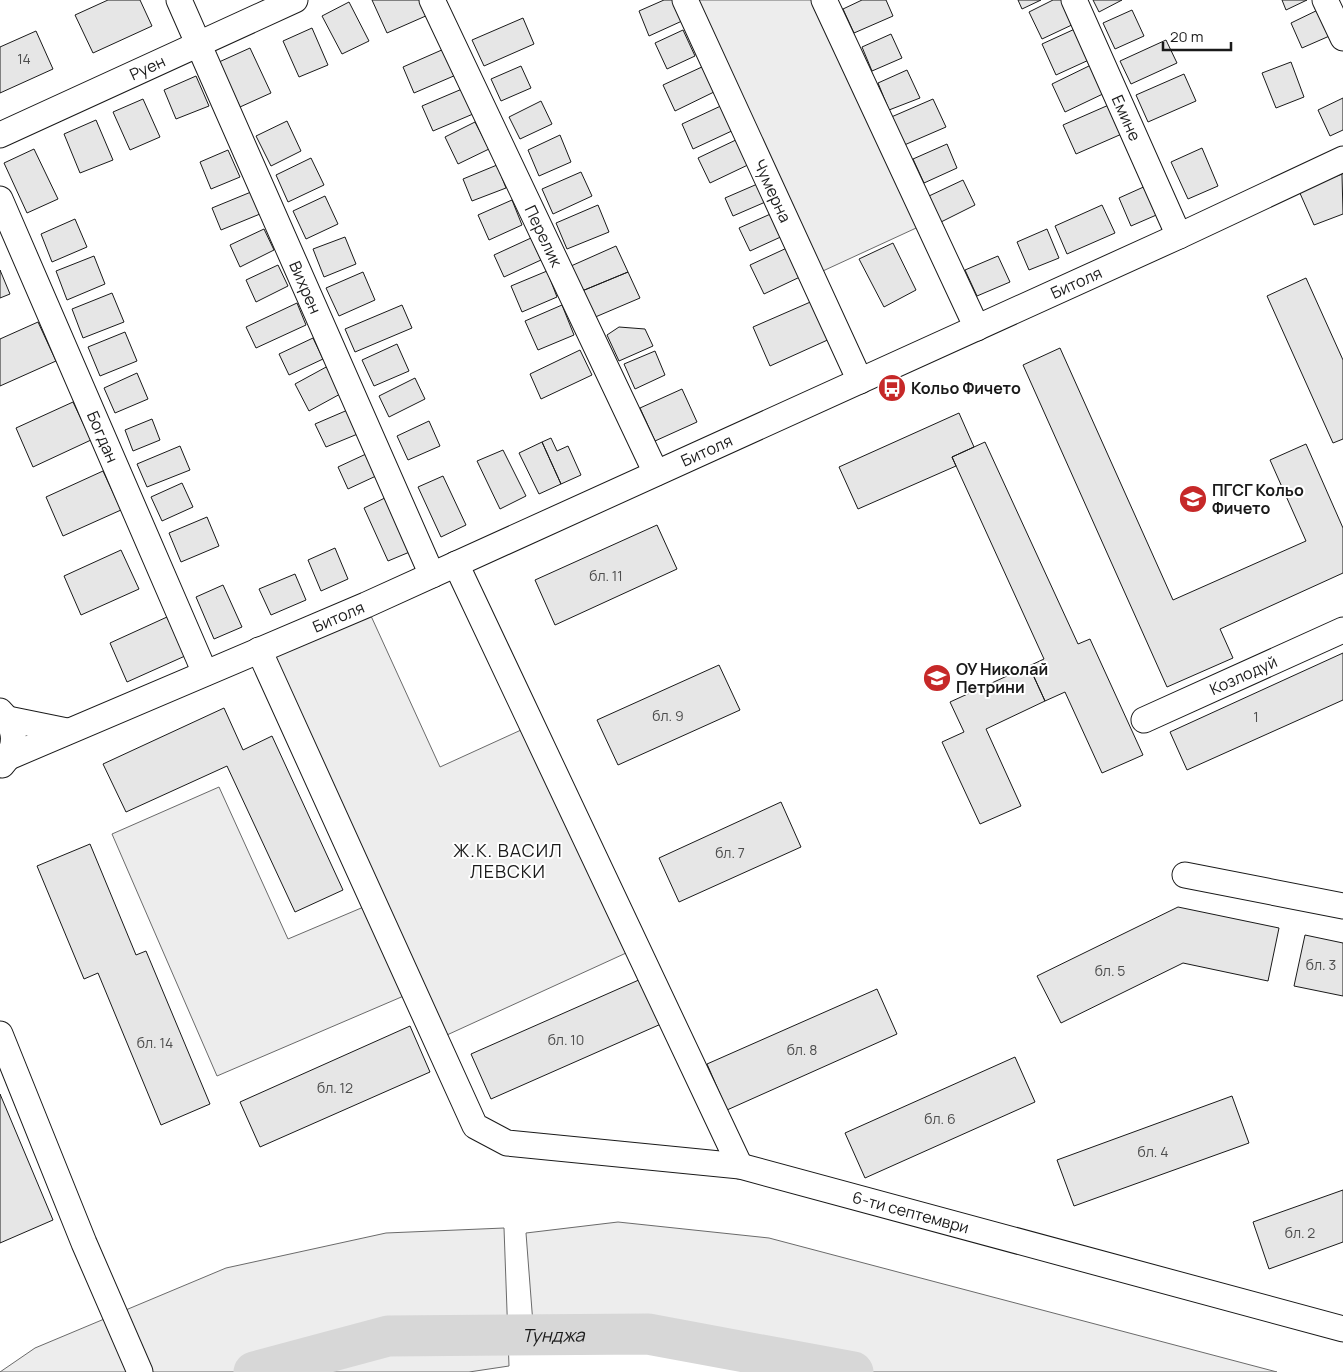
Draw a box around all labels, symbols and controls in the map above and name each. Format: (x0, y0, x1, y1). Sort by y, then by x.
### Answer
scale bar (1163, 20, 1230, 52)
text: 20 m (1170, 26, 1203, 47)
house number: 14 (17, 49, 31, 68)
street label: Руен (126, 50, 169, 85)
street label: Емине (1107, 91, 1146, 144)
street label: Чумерна (749, 156, 797, 226)
street label: Перелик (520, 202, 568, 271)
street label: Вихрен (284, 258, 327, 317)
street label: Битоля (1047, 261, 1106, 304)
bus stop icon: Кольо Фичето (877, 373, 907, 403)
place label: Кольо Фичето (911, 377, 1021, 399)
street label: Богдан (82, 407, 124, 466)
street label: Битоля (677, 429, 736, 472)
place label: ПГСГ Кольо Фичето (1212, 479, 1304, 519)
school or university icon: ПГСГ Кольо Фичето (1178, 484, 1208, 514)
house number: бл. 11 (589, 566, 623, 585)
street label: Битоля (309, 596, 368, 638)
street label: Козлодуй (1206, 650, 1281, 700)
place label: ОУ Николай Петрини (956, 658, 1048, 698)
school or university icon: ОУ Николай Петрини (922, 663, 952, 693)
house number: бл. 9 (652, 706, 684, 725)
house number: 1 (1253, 707, 1259, 726)
district label: Ж.К. ВАСИЛ ЛЕВСКИ (453, 838, 563, 883)
house number: бл. 7 (715, 843, 745, 862)
house number: бл. 3 (1306, 955, 1336, 974)
house number: бл. 5 (1095, 961, 1125, 980)
house number: бл. 10 (548, 1030, 584, 1049)
house number: бл. 14 (137, 1033, 173, 1052)
house number: бл. 8 (787, 1040, 817, 1059)
house number: бл. 12 (317, 1078, 353, 1097)
house number: бл. 6 (924, 1109, 956, 1128)
house number: бл. 4 (1138, 1142, 1168, 1161)
street label: 6-ти септември (850, 1186, 972, 1238)
house number: бл. 2 (1285, 1223, 1315, 1242)
water label: Тунджа (522, 1322, 586, 1347)

